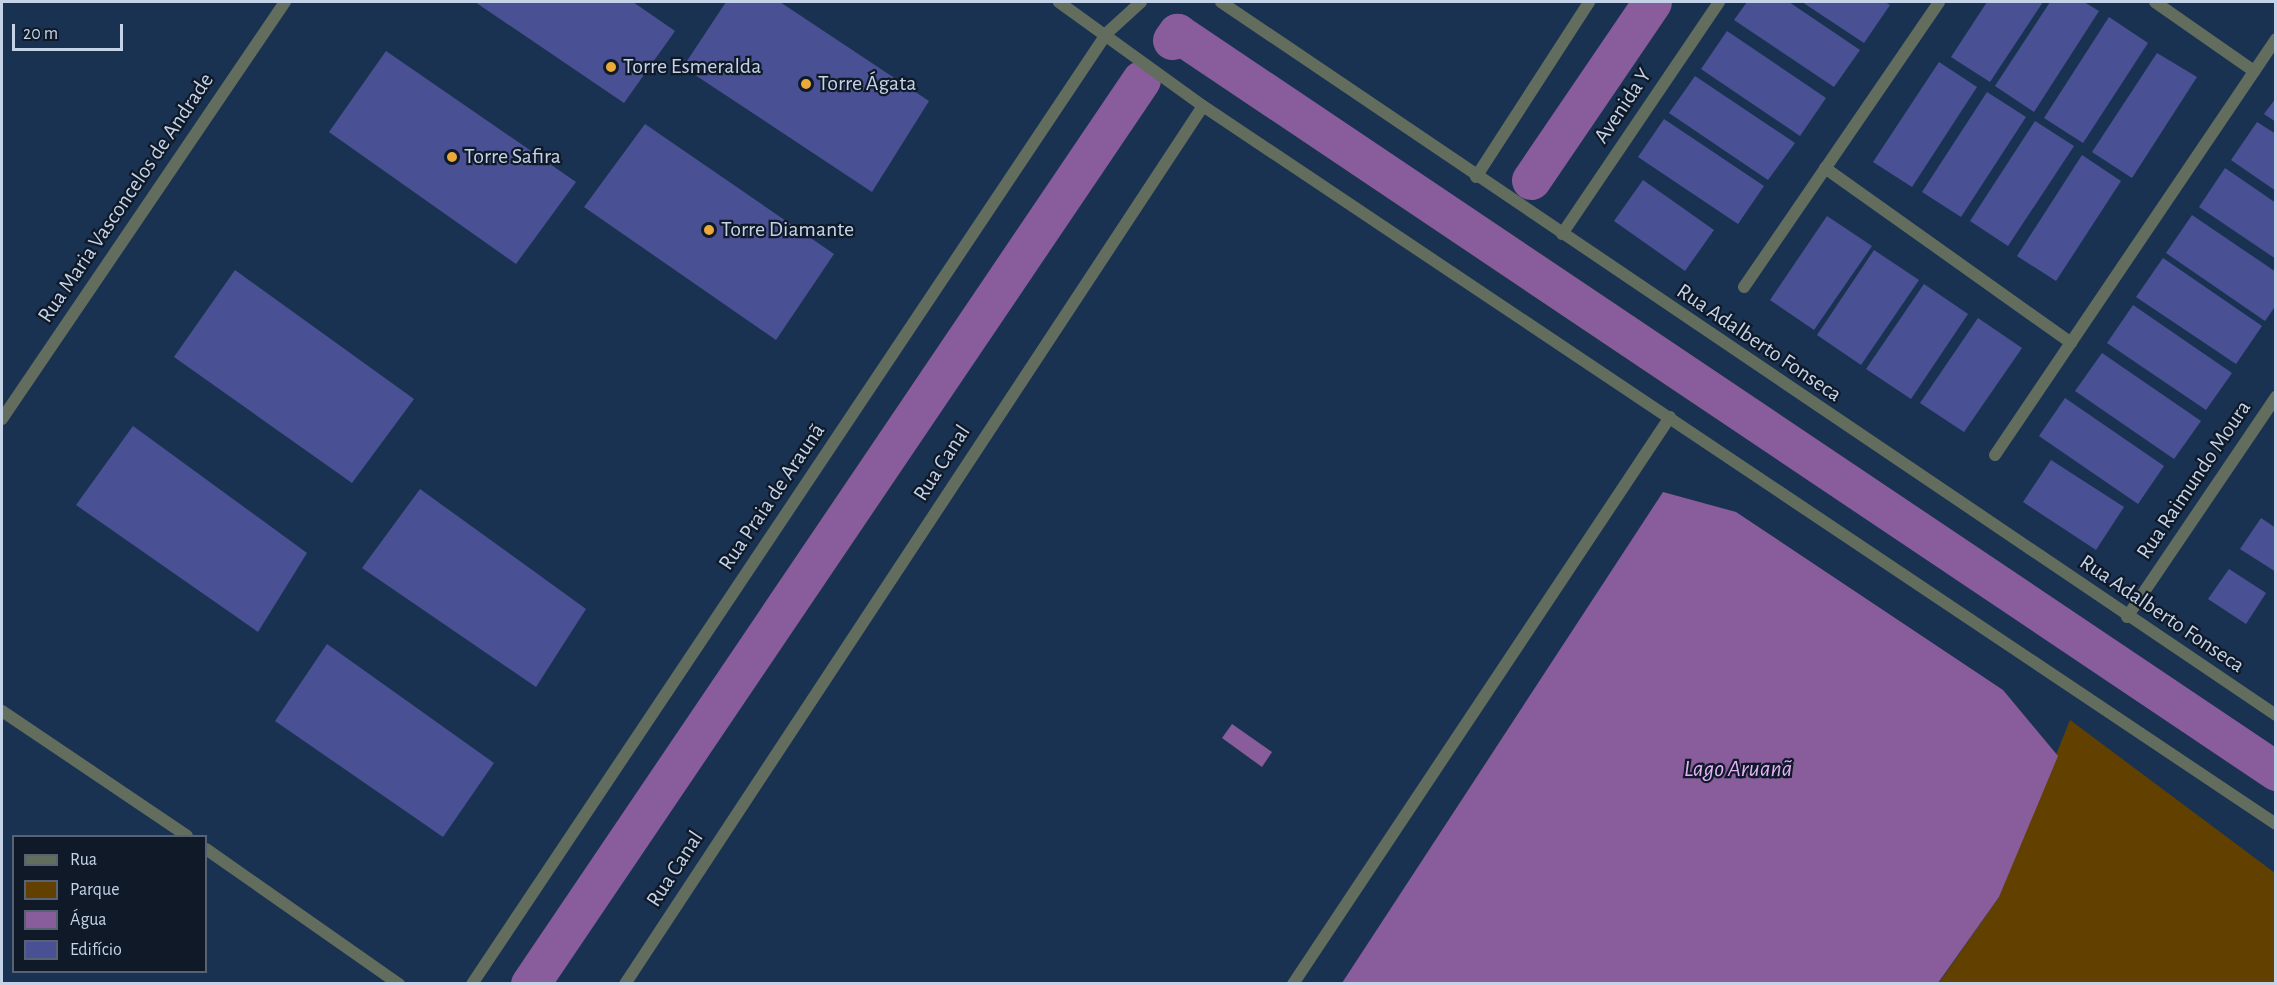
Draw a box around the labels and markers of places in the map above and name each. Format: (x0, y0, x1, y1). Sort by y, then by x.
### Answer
place label: Torre Esmeralda (623, 54, 761, 80)
marker: Torre Esmeralda (604, 60, 618, 74)
place label: Torre Ágata (818, 71, 916, 97)
marker: Torre Ágata (799, 77, 813, 91)
place label: Torre Safira (464, 144, 561, 170)
marker: Torre Safira (445, 150, 459, 164)
place label: Torre Diamante (721, 217, 854, 243)
marker: Torre Diamante (702, 223, 716, 237)

